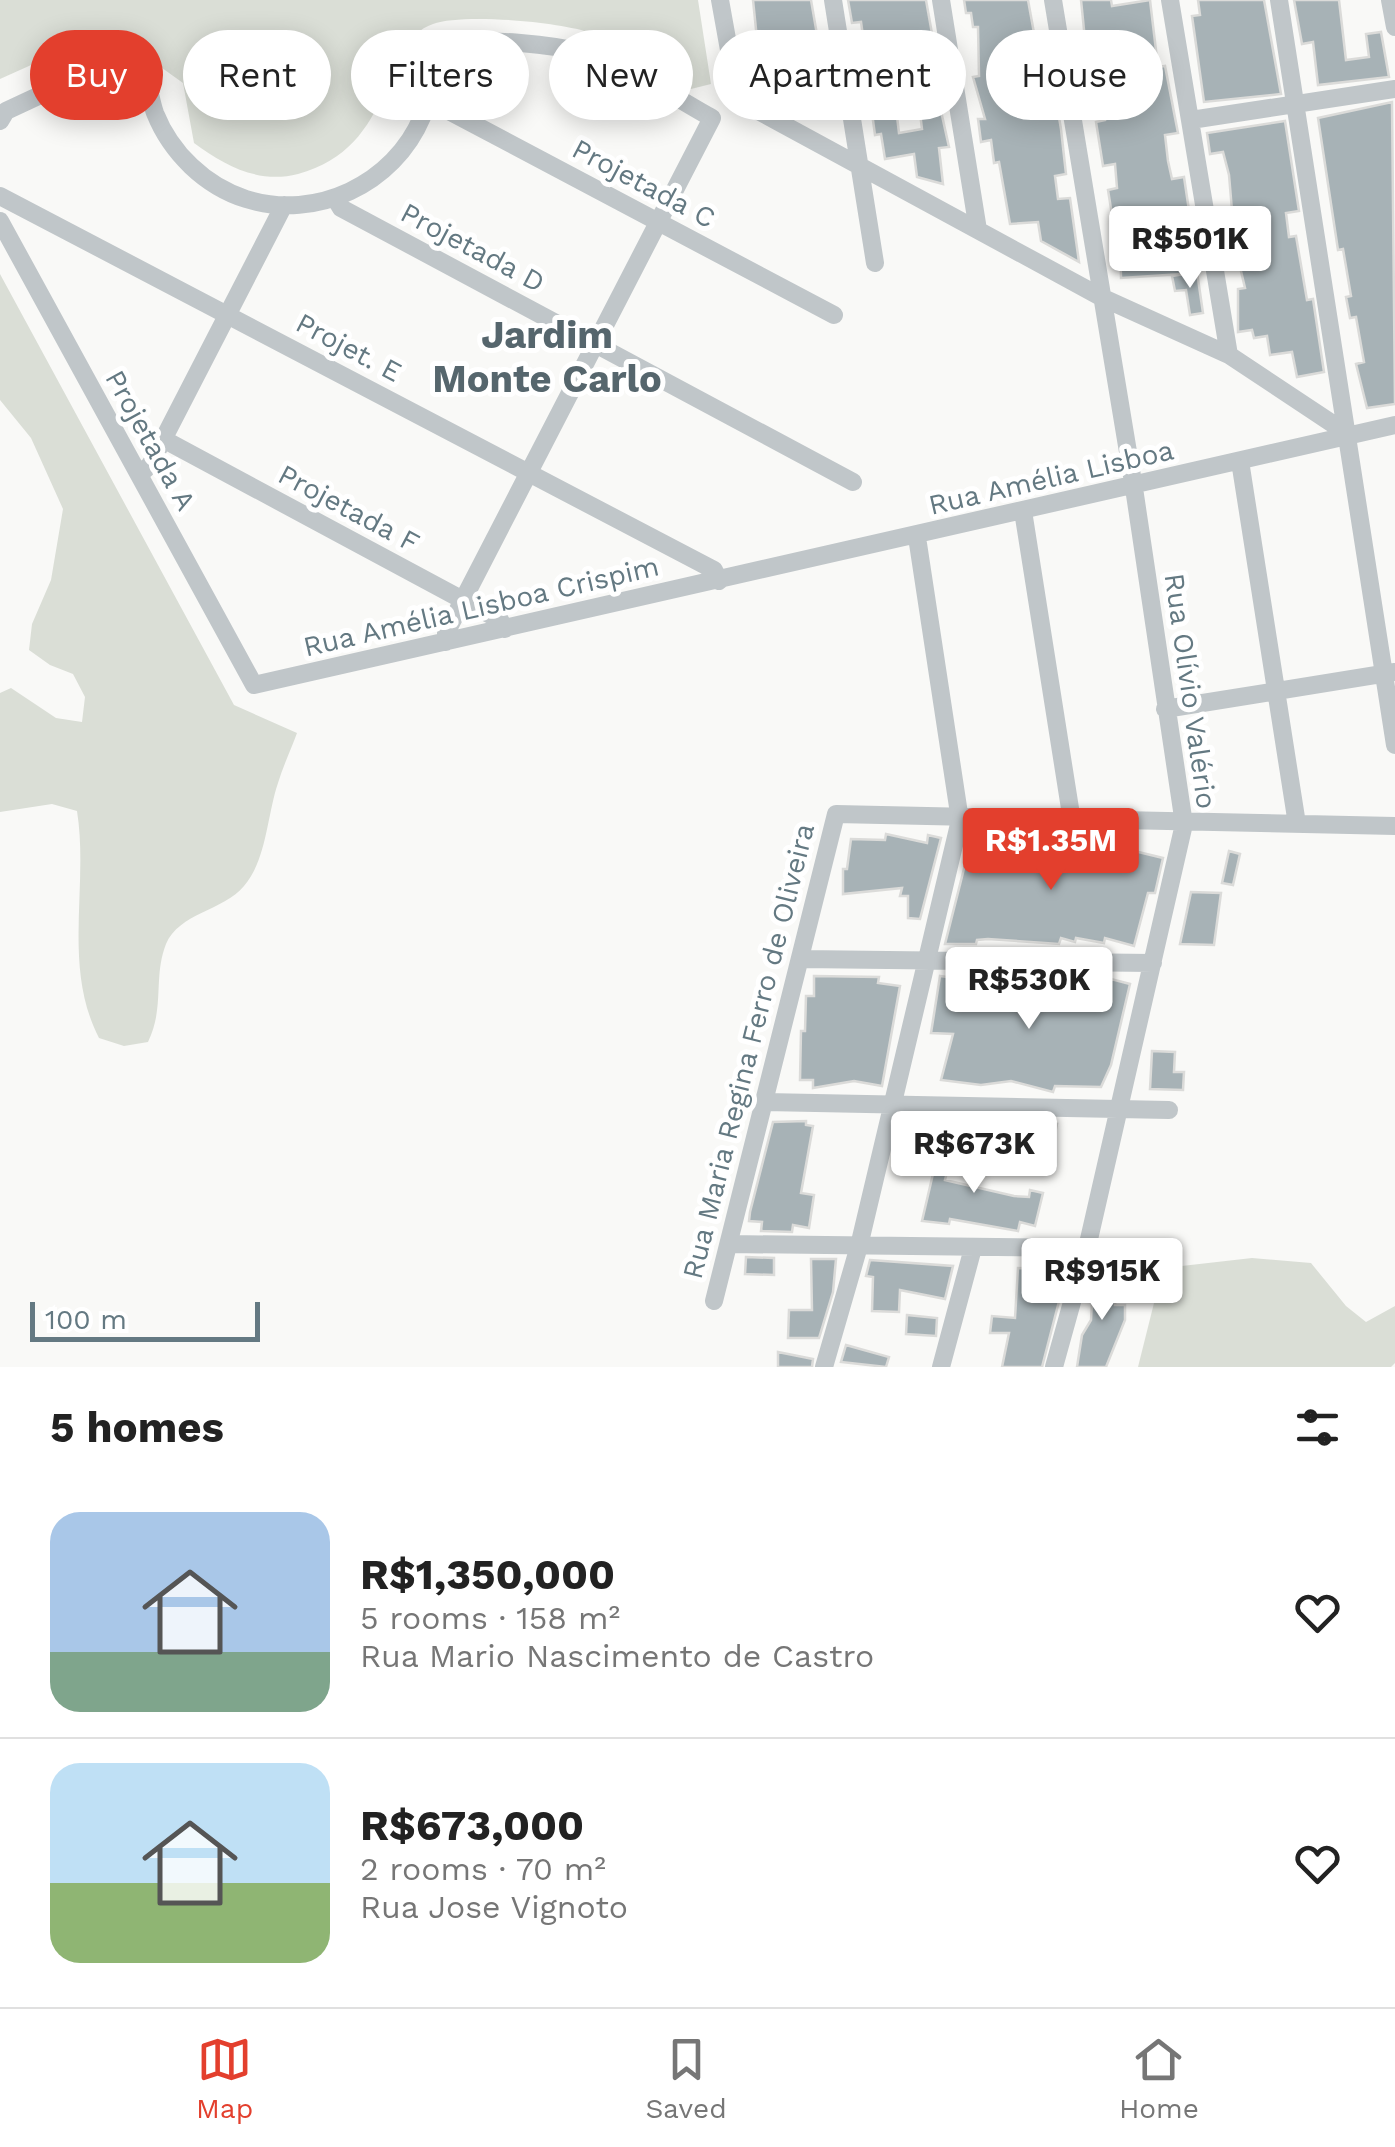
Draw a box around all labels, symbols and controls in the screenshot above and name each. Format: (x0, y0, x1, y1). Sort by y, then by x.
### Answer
chip: Buy (30, 30, 163, 120)
chip: Rent (183, 30, 331, 120)
chip: Filters (351, 30, 529, 120)
chip: New (549, 30, 693, 120)
chip: Apartment (713, 30, 966, 120)
chip: House (986, 30, 1163, 120)
street label: Projetada C (567, 132, 721, 235)
street label: Projetada D (395, 196, 550, 299)
pin: R$501K (1109, 206, 1271, 291)
text: R$501K (1131, 219, 1249, 257)
street label: Projet. E (290, 306, 407, 389)
district label: Jardim Monte Carlo (432, 313, 662, 401)
street label: Projetada A (98, 364, 203, 516)
street label: Rua Amélia Lisboa (925, 433, 1177, 522)
street label: Projetada F (273, 457, 425, 559)
street label: Rua Amélia Lisboa Crispim (300, 549, 662, 663)
street label: Rua Olívio Valério (1158, 571, 1223, 811)
pin: R$1.35M (959, 808, 1143, 893)
street label: Rua Maria Regina Ferro de Oliveira (676, 820, 821, 1282)
text: R$1.35M (985, 821, 1117, 859)
pin: R$530K (948, 947, 1110, 1032)
text: R$530K (968, 960, 1090, 998)
pin: R$673K (893, 1111, 1055, 1196)
text: R$673K (913, 1124, 1035, 1162)
pin: R$915K (1021, 1238, 1183, 1323)
text: R$915K (1044, 1251, 1160, 1289)
scale bar (30, 1297, 260, 1342)
text: 100 m (45, 1303, 127, 1336)
icon: filters (1290, 1400, 1345, 1455)
text: 5 homes (50, 1403, 224, 1452)
text: R$1,350,000 (360, 1550, 615, 1599)
icon: home (130, 1552, 250, 1672)
icon: heart (1290, 1585, 1345, 1640)
text: 5 rooms · 158 m² (360, 1599, 620, 1637)
text: Rua Mario Nascimento de Castro (360, 1637, 874, 1675)
text: R$673,000 (360, 1801, 584, 1850)
icon: home (130, 1803, 250, 1923)
icon: heart (1290, 1836, 1345, 1891)
text: 2 rooms · 70 m² (360, 1850, 606, 1888)
text: Rua Jose Vignoto (360, 1888, 628, 1926)
tab: Map (196, 2032, 253, 2125)
tab: Saved (645, 2032, 727, 2125)
tab: Home (1119, 2032, 1199, 2125)

